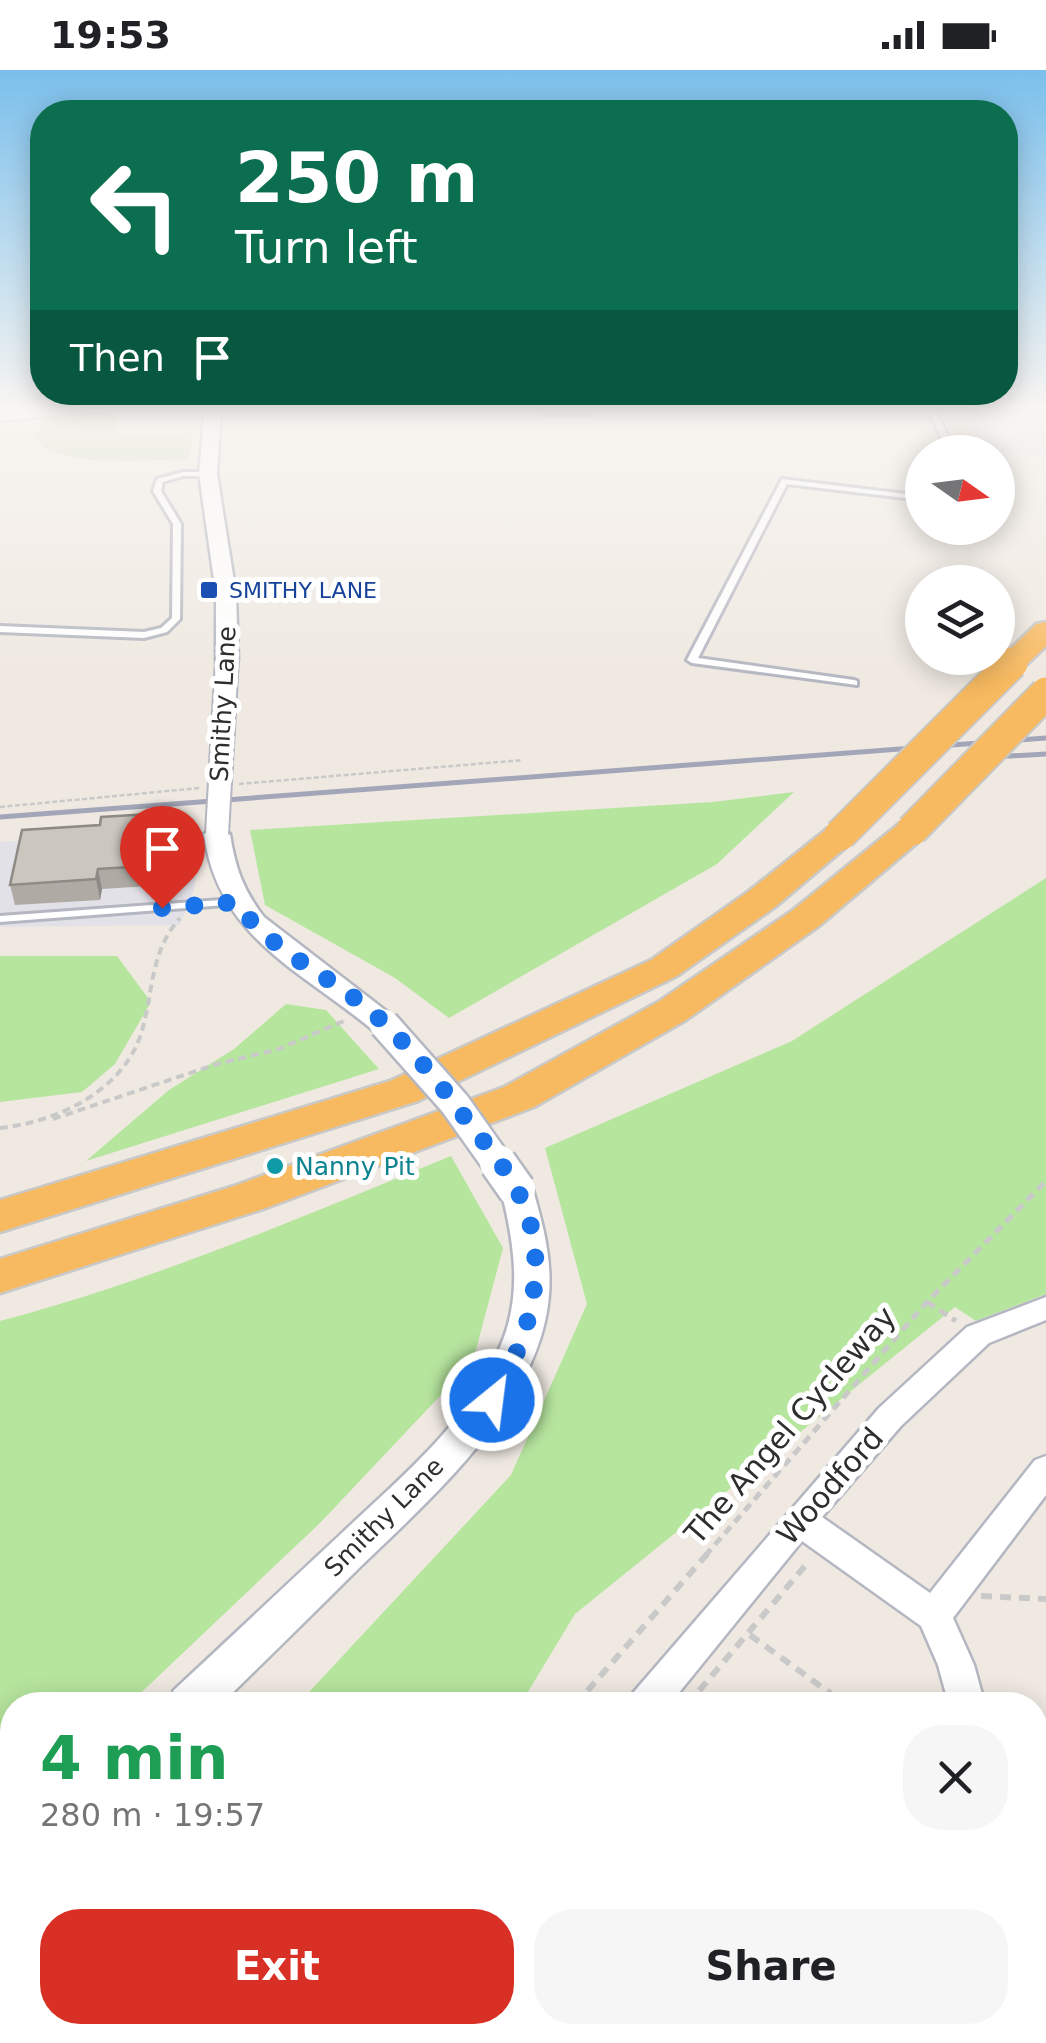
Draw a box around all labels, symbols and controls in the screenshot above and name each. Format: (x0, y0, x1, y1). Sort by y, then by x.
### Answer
text: 19:53 (50, 13, 171, 57)
text: 250 m (235, 137, 478, 219)
icon: left (70, 140, 200, 270)
text: Turn left (235, 221, 418, 274)
icon: arrive (185, 330, 240, 385)
text: Then (70, 336, 165, 380)
north arrow (905, 435, 1015, 545)
map controls (905, 435, 1015, 675)
button: layers (905, 565, 1015, 675)
place label: SMITHY LANE (229, 578, 377, 603)
marker: SMITHY LANE (198, 579, 220, 601)
street label: Smithy Lane (204, 625, 242, 783)
pin (120, 806, 205, 909)
icon: arrive (135, 821, 190, 876)
place label: Nanny Pit (295, 1152, 415, 1181)
marker: Nanny Pit (264, 1155, 286, 1177)
street label: The Angel Cycleway (677, 1299, 903, 1552)
position arrow (440, 1348, 544, 1452)
street label: Woodford (770, 1420, 890, 1552)
street label: Smithy Lane (319, 1452, 449, 1582)
text: 4 min (40, 1723, 228, 1793)
button: close (903, 1725, 1008, 1830)
text: 280 m · 19:57 (40, 1796, 265, 1834)
button: Exit (40, 1909, 514, 2024)
button: Share (534, 1909, 1008, 2024)

